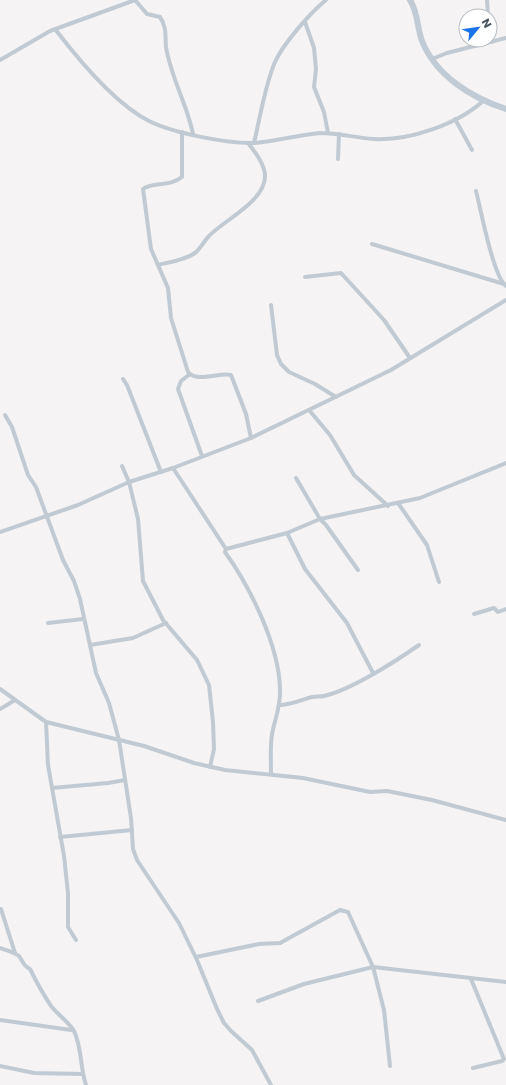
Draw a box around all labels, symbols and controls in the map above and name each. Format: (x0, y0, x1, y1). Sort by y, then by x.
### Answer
north arrow (458, 8, 498, 48)
text: N (478, 16, 496, 31)

